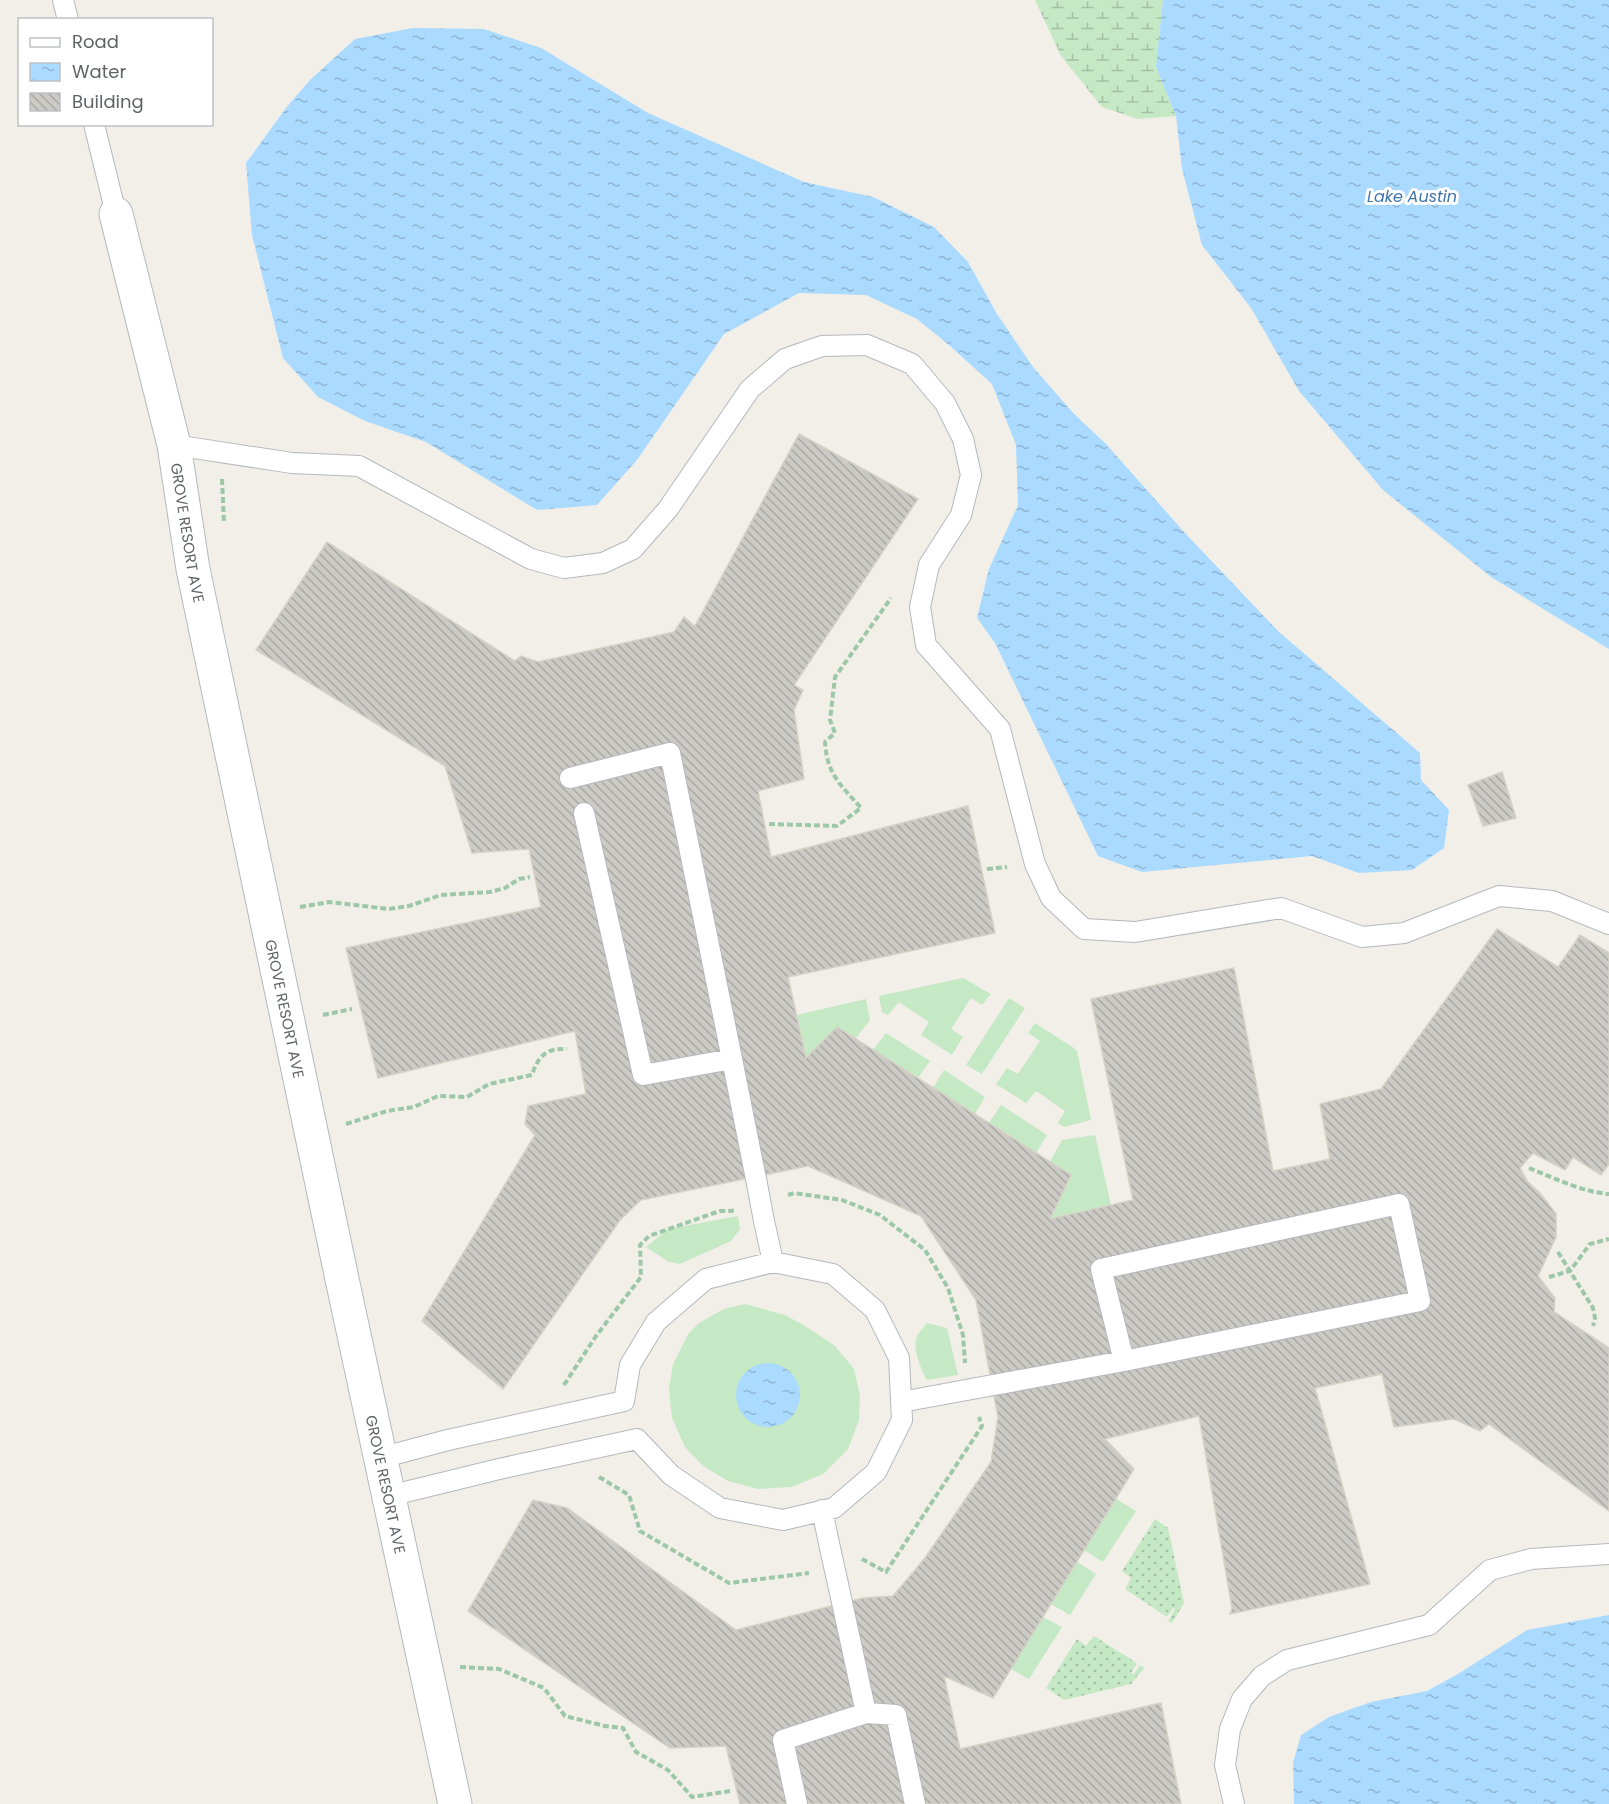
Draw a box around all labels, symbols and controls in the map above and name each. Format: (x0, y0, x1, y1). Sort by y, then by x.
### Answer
legend (18, 18, 213, 126)
text: Road (72, 29, 119, 54)
text: Water (72, 59, 126, 84)
text: Building (72, 89, 144, 114)
water label: Lake Austin (1367, 185, 1457, 208)
street label: GROVE RESORT AVE (166, 461, 210, 604)
street label: GROVE RESORT AVE (261, 938, 310, 1080)
street label: GROVE RESORT AVE (361, 1413, 411, 1555)

